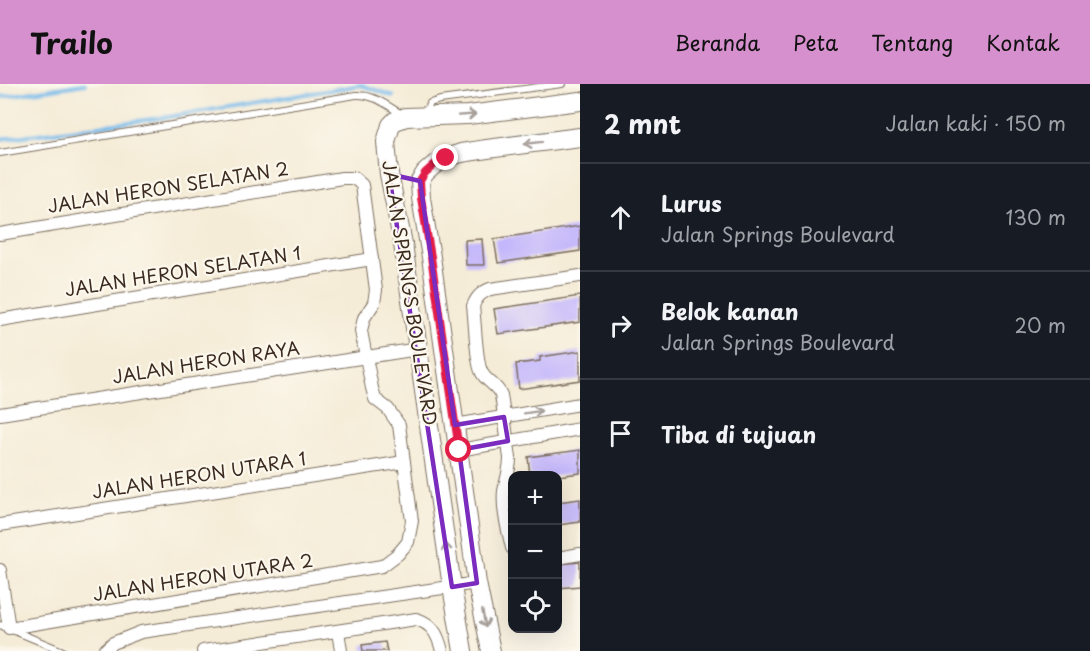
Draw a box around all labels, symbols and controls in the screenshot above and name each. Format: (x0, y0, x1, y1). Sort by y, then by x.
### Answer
text: Trailo (30, 21, 113, 64)
text: Beranda (675, 26, 760, 58)
text: Peta (793, 26, 838, 58)
text: Tentang (871, 26, 953, 58)
text: Kontak (986, 26, 1060, 58)
text: 2 mnt (604, 104, 681, 143)
text: Jalan kaki · 150 m (885, 108, 1066, 138)
one-way arrow (456, 109, 476, 120)
one-way arrow (524, 138, 544, 149)
route end (432, 144, 458, 170)
street label: JALAN HERON SELATAN 2 (45, 154, 290, 219)
street label: JALAN SPRINGS BOULEVARD (376, 158, 445, 427)
text: Lurus (661, 186, 722, 219)
icon: ahead (604, 201, 637, 234)
text: 130 m (1006, 202, 1066, 232)
text: Jalan Springs Boulevard (661, 219, 895, 249)
street label: JALAN HERON SELATAN 1 (63, 238, 303, 303)
text: Belok kanan (661, 294, 798, 327)
icon: right (604, 309, 637, 342)
text: 20 m (1014, 310, 1066, 340)
text: Jalan Springs Boulevard (661, 327, 895, 357)
street label: JALAN HERON RAYA (110, 333, 301, 390)
one-way arrow (523, 406, 543, 417)
icon: arrive (604, 417, 637, 450)
text: Tiba di tujuan (661, 417, 816, 450)
route start (445, 436, 471, 462)
street label: JALAN HERON UTARA 1 (90, 444, 308, 505)
map controls (508, 471, 562, 633)
button: + (508, 471, 562, 525)
button: − (508, 525, 562, 579)
one-way arrow (442, 542, 453, 562)
street label: JALAN HERON UTARA 2 (91, 546, 315, 607)
button: locate (508, 579, 562, 633)
one-way arrow (479, 609, 490, 628)

